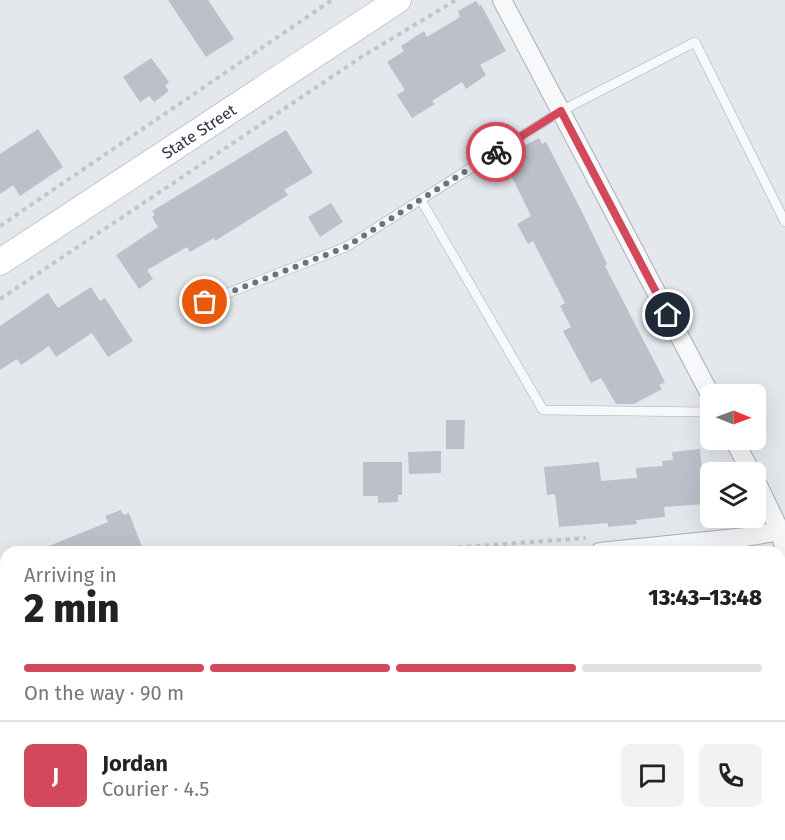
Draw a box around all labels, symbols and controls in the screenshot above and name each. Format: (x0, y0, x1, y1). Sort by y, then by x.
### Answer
street label: State Street (158, 100, 240, 162)
courier (466, 122, 526, 182)
icon: bike (480, 136, 513, 169)
pin (179, 276, 230, 327)
icon: bag (188, 285, 221, 318)
pin (642, 289, 693, 340)
icon: home (651, 298, 684, 331)
north arrow (700, 384, 766, 450)
map controls (700, 384, 766, 528)
button: layers (700, 462, 766, 528)
text: Arriving in (24, 563, 117, 587)
text: 13:43–13:48 (648, 584, 762, 611)
text: 2 min (24, 586, 120, 632)
text: On the way · 90 m (24, 681, 184, 705)
button: chat (621, 744, 684, 807)
button: phone (699, 744, 762, 807)
text: Jordan (102, 750, 168, 777)
text: J (52, 762, 59, 789)
text: Courier · 4.5 (102, 777, 209, 801)

